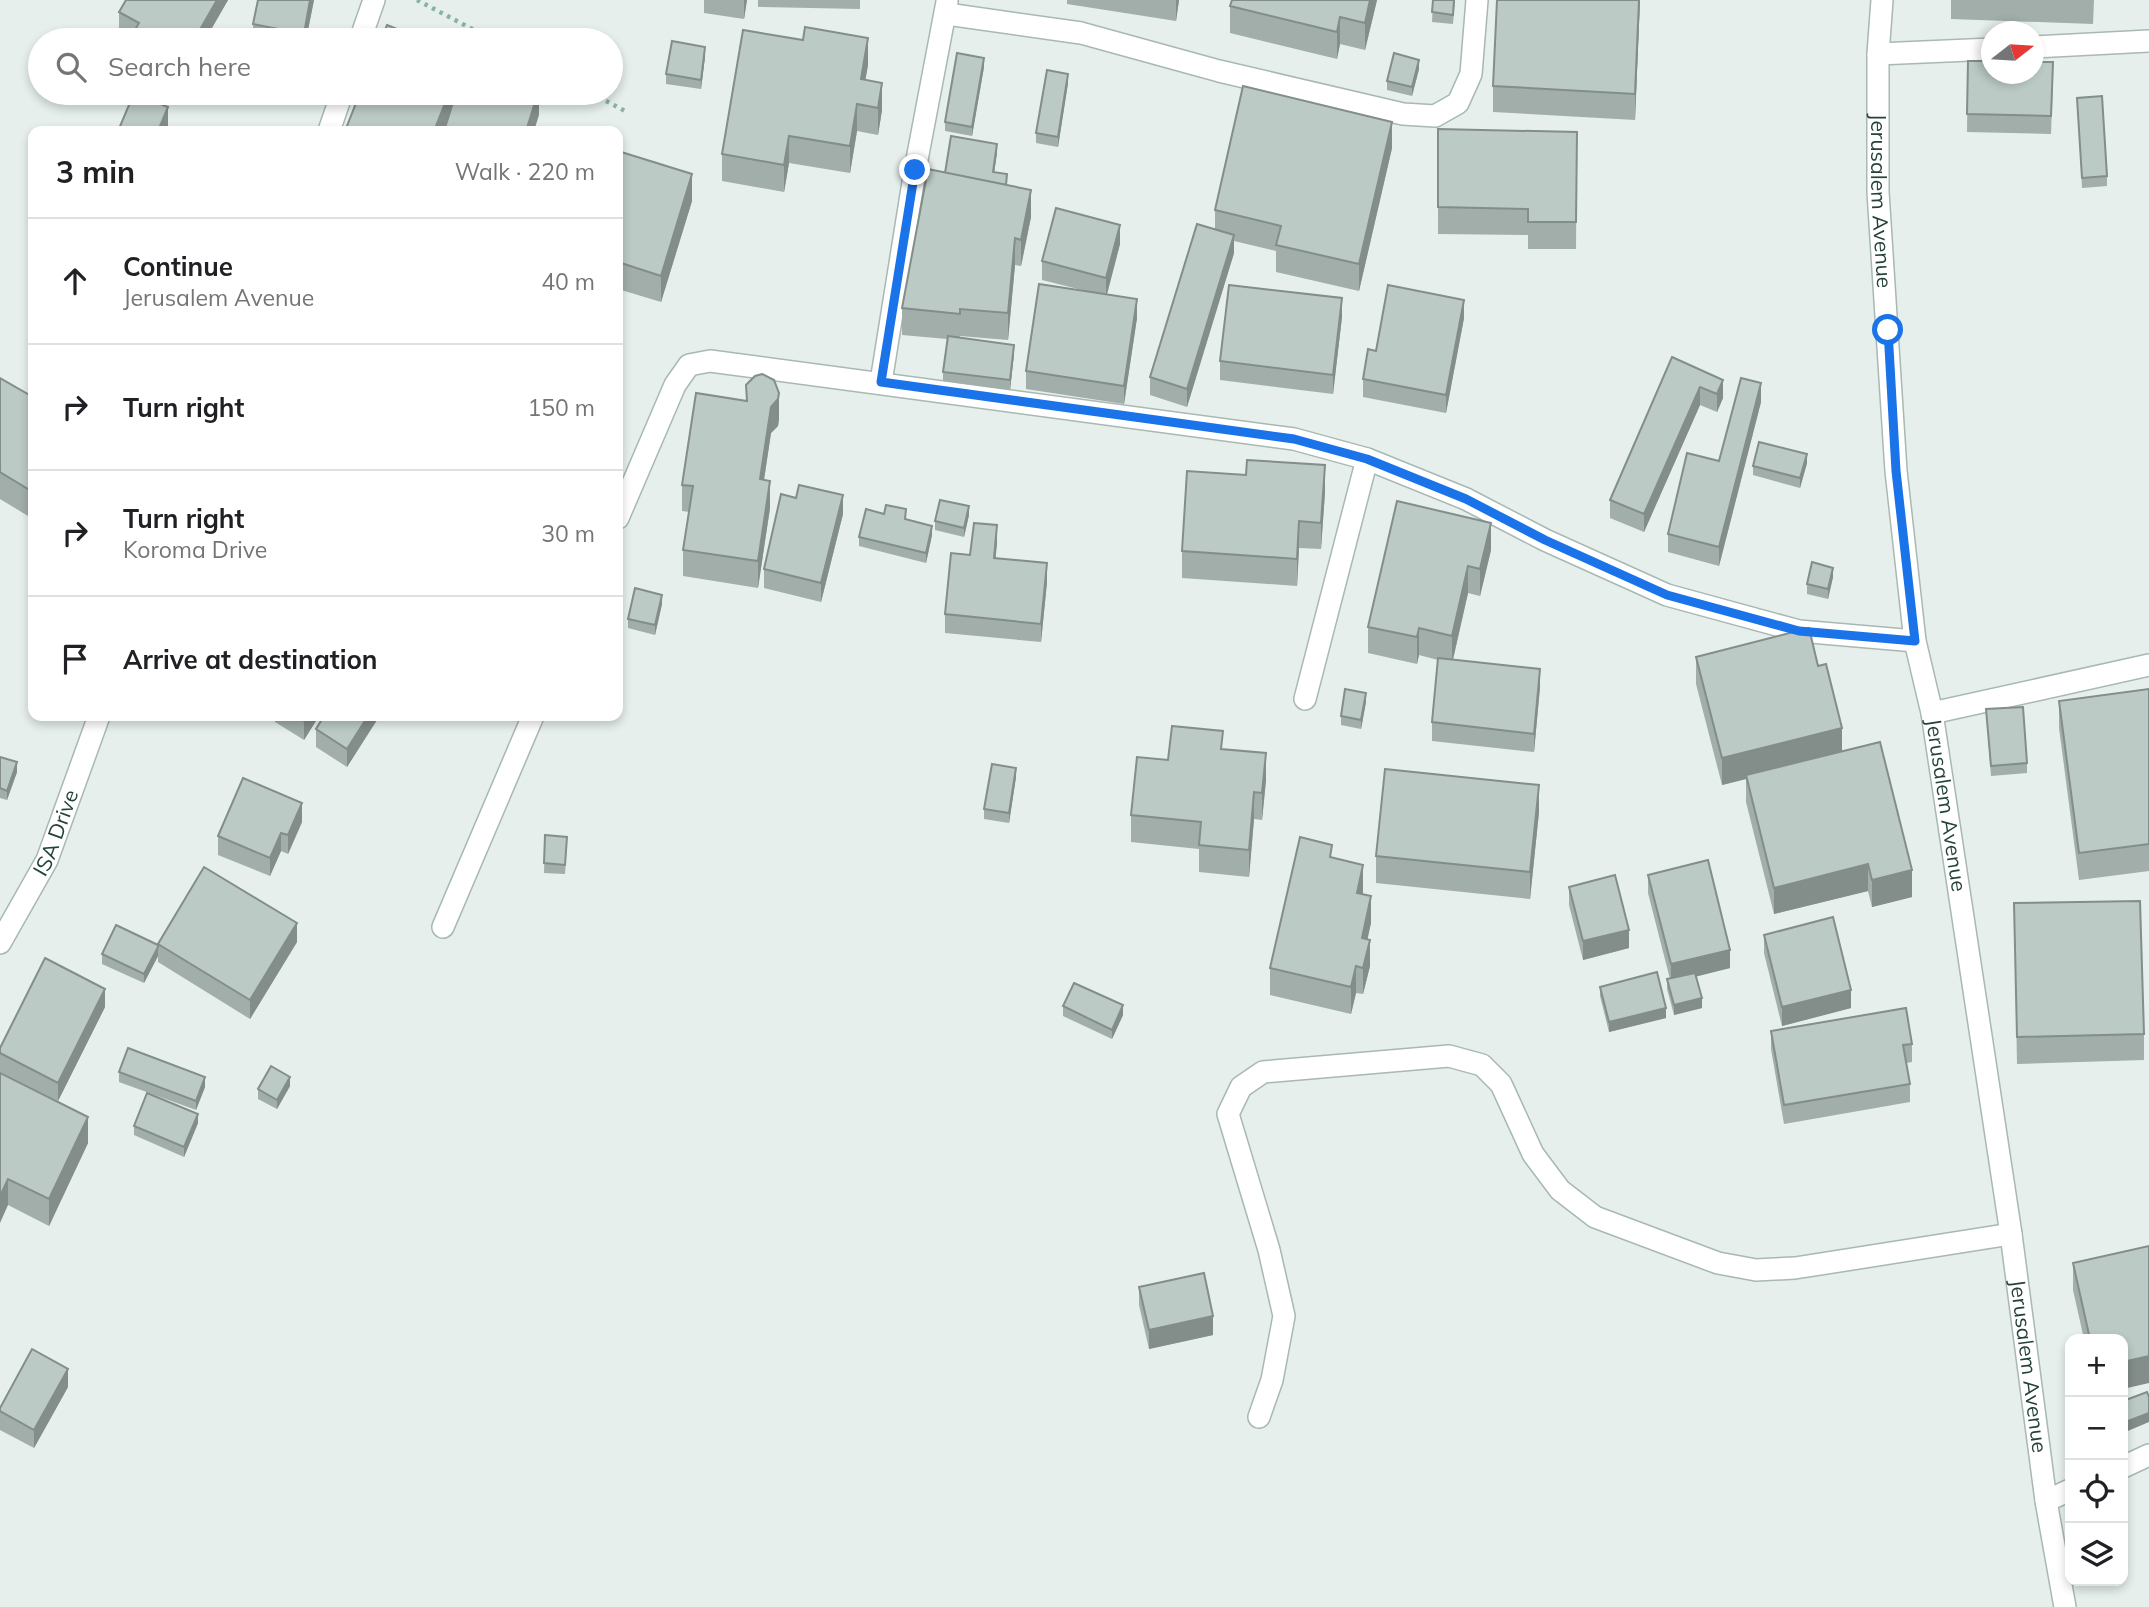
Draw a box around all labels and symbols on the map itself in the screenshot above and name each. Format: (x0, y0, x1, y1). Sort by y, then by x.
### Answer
north arrow (1981, 21, 2044, 84)
street label: Jerusalem Avenue (1866, 113, 1898, 289)
route end (899, 154, 930, 185)
route start (1872, 314, 1903, 345)
street label: Jerusalem Avenue (1921, 717, 1973, 893)
street label: ISA Drive (27, 786, 83, 880)
street label: Jerusalem Avenue (2005, 1278, 2054, 1454)

